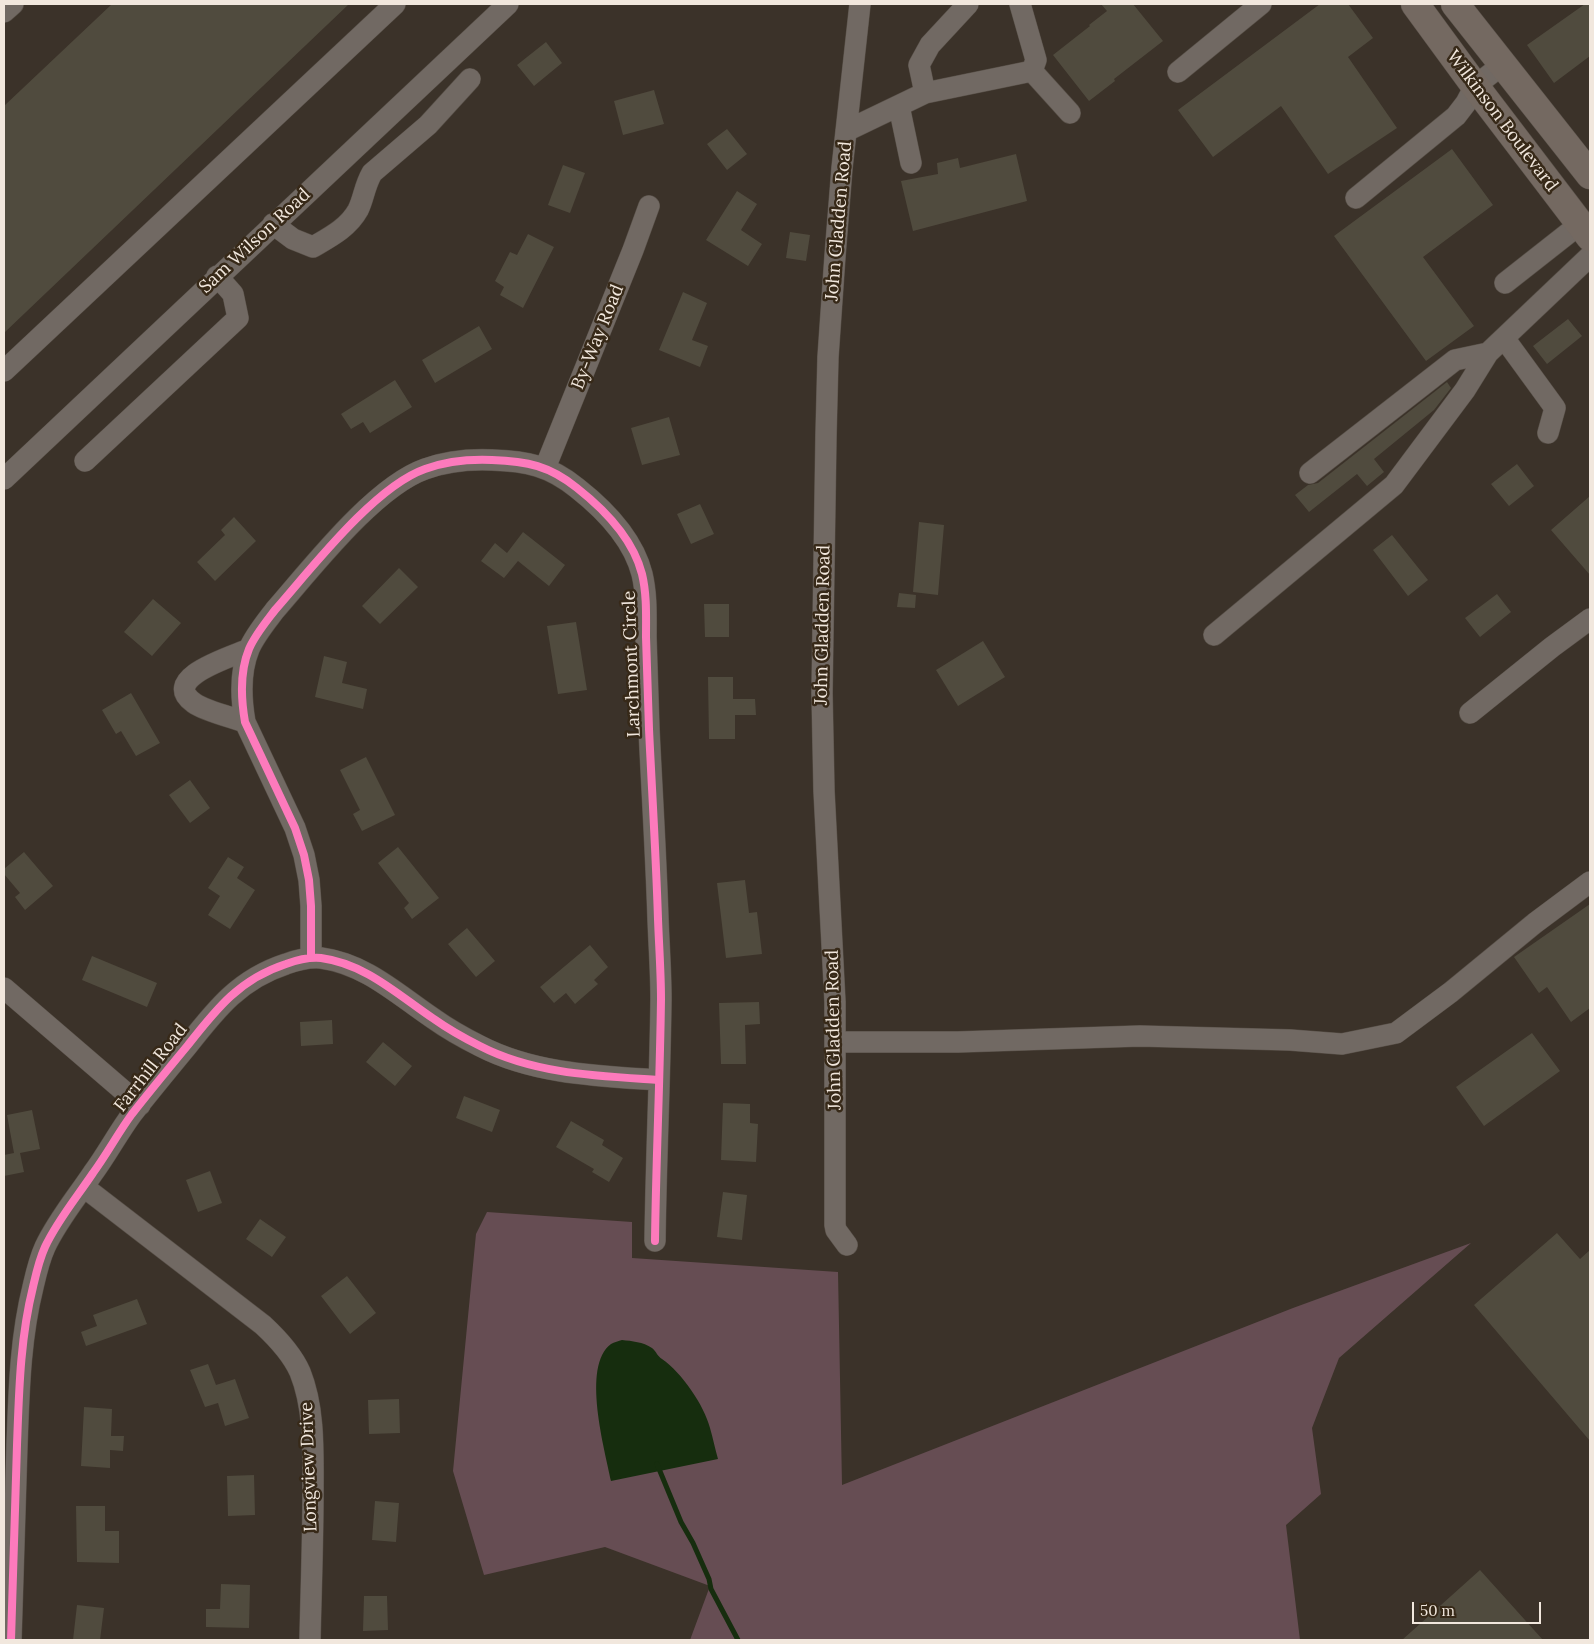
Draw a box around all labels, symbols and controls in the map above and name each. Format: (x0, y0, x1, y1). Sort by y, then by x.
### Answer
street label: Wilkinson Boulevard (1442, 46, 1562, 196)
street label: John Gladden Road (821, 140, 857, 302)
street label: Sam Wilson Road (195, 184, 315, 298)
street label: By-Way Road (567, 281, 629, 393)
street label: John Gladden Road (811, 545, 835, 705)
street label: Larchmont Circle (619, 590, 645, 738)
street label: John Gladden Road (822, 950, 846, 1110)
street label: Farrhill Road (110, 1020, 192, 1116)
street label: Longview Drive (296, 1402, 322, 1532)
scale bar (1414, 1592, 1543, 1624)
text: 50 m (1420, 1601, 1455, 1620)

